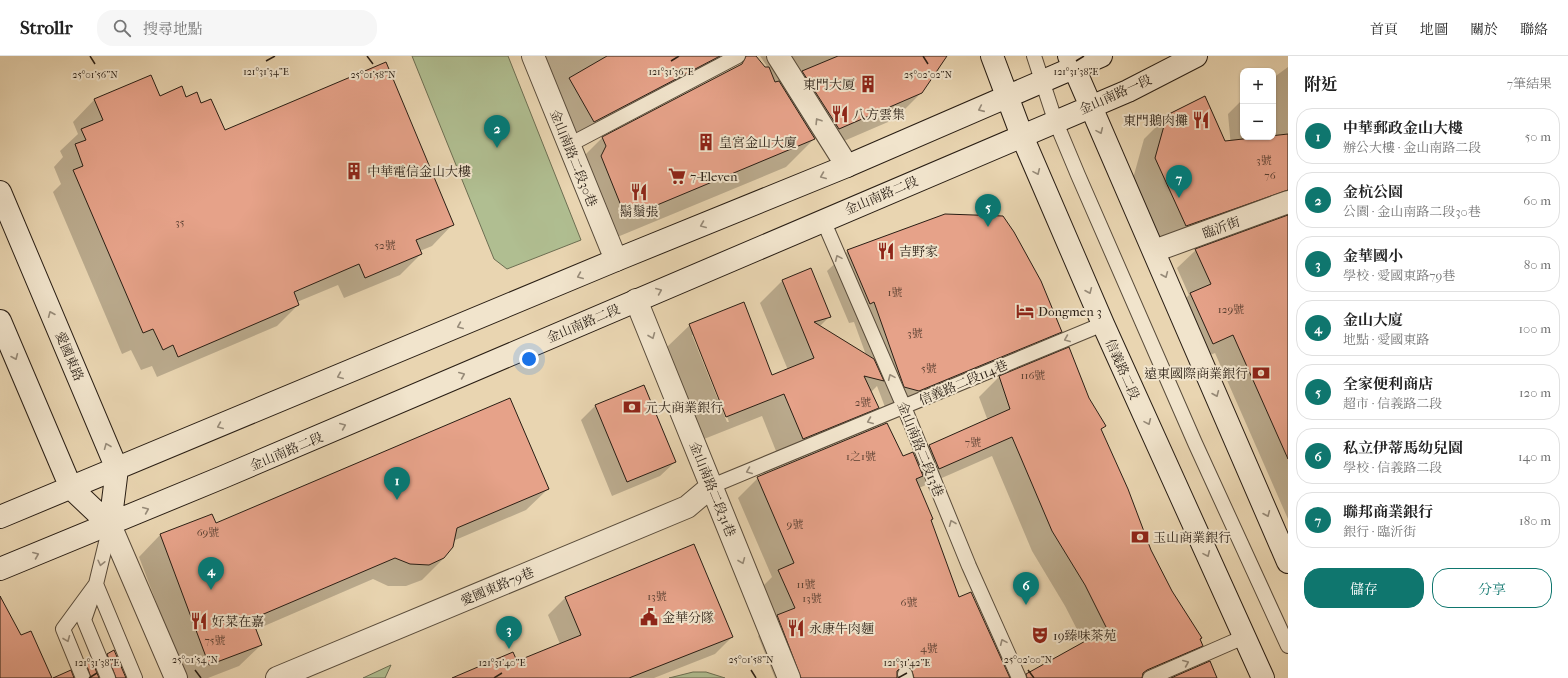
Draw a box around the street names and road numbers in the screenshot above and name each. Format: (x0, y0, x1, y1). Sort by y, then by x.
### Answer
street label: 金山南路一段 (1077, 72, 1154, 117)
street label: 金山南路二段30巷 (547, 107, 600, 209)
street label: 金山南路二段 (842, 173, 920, 218)
street label: 臨沂街 (1200, 214, 1242, 241)
street label: 金山南路二段 (544, 301, 622, 346)
street label: 愛國東路 (52, 329, 87, 383)
street label: 信義路二段 (1102, 336, 1143, 402)
street label: 信義路二段114巷 (917, 357, 1010, 408)
street label: 金山南路二段13巷 (895, 400, 946, 499)
street label: 金山南路二段 (247, 429, 325, 474)
street label: 金山南路二段31巷 (687, 440, 738, 539)
street label: 愛國東路79巷 (458, 564, 536, 609)

